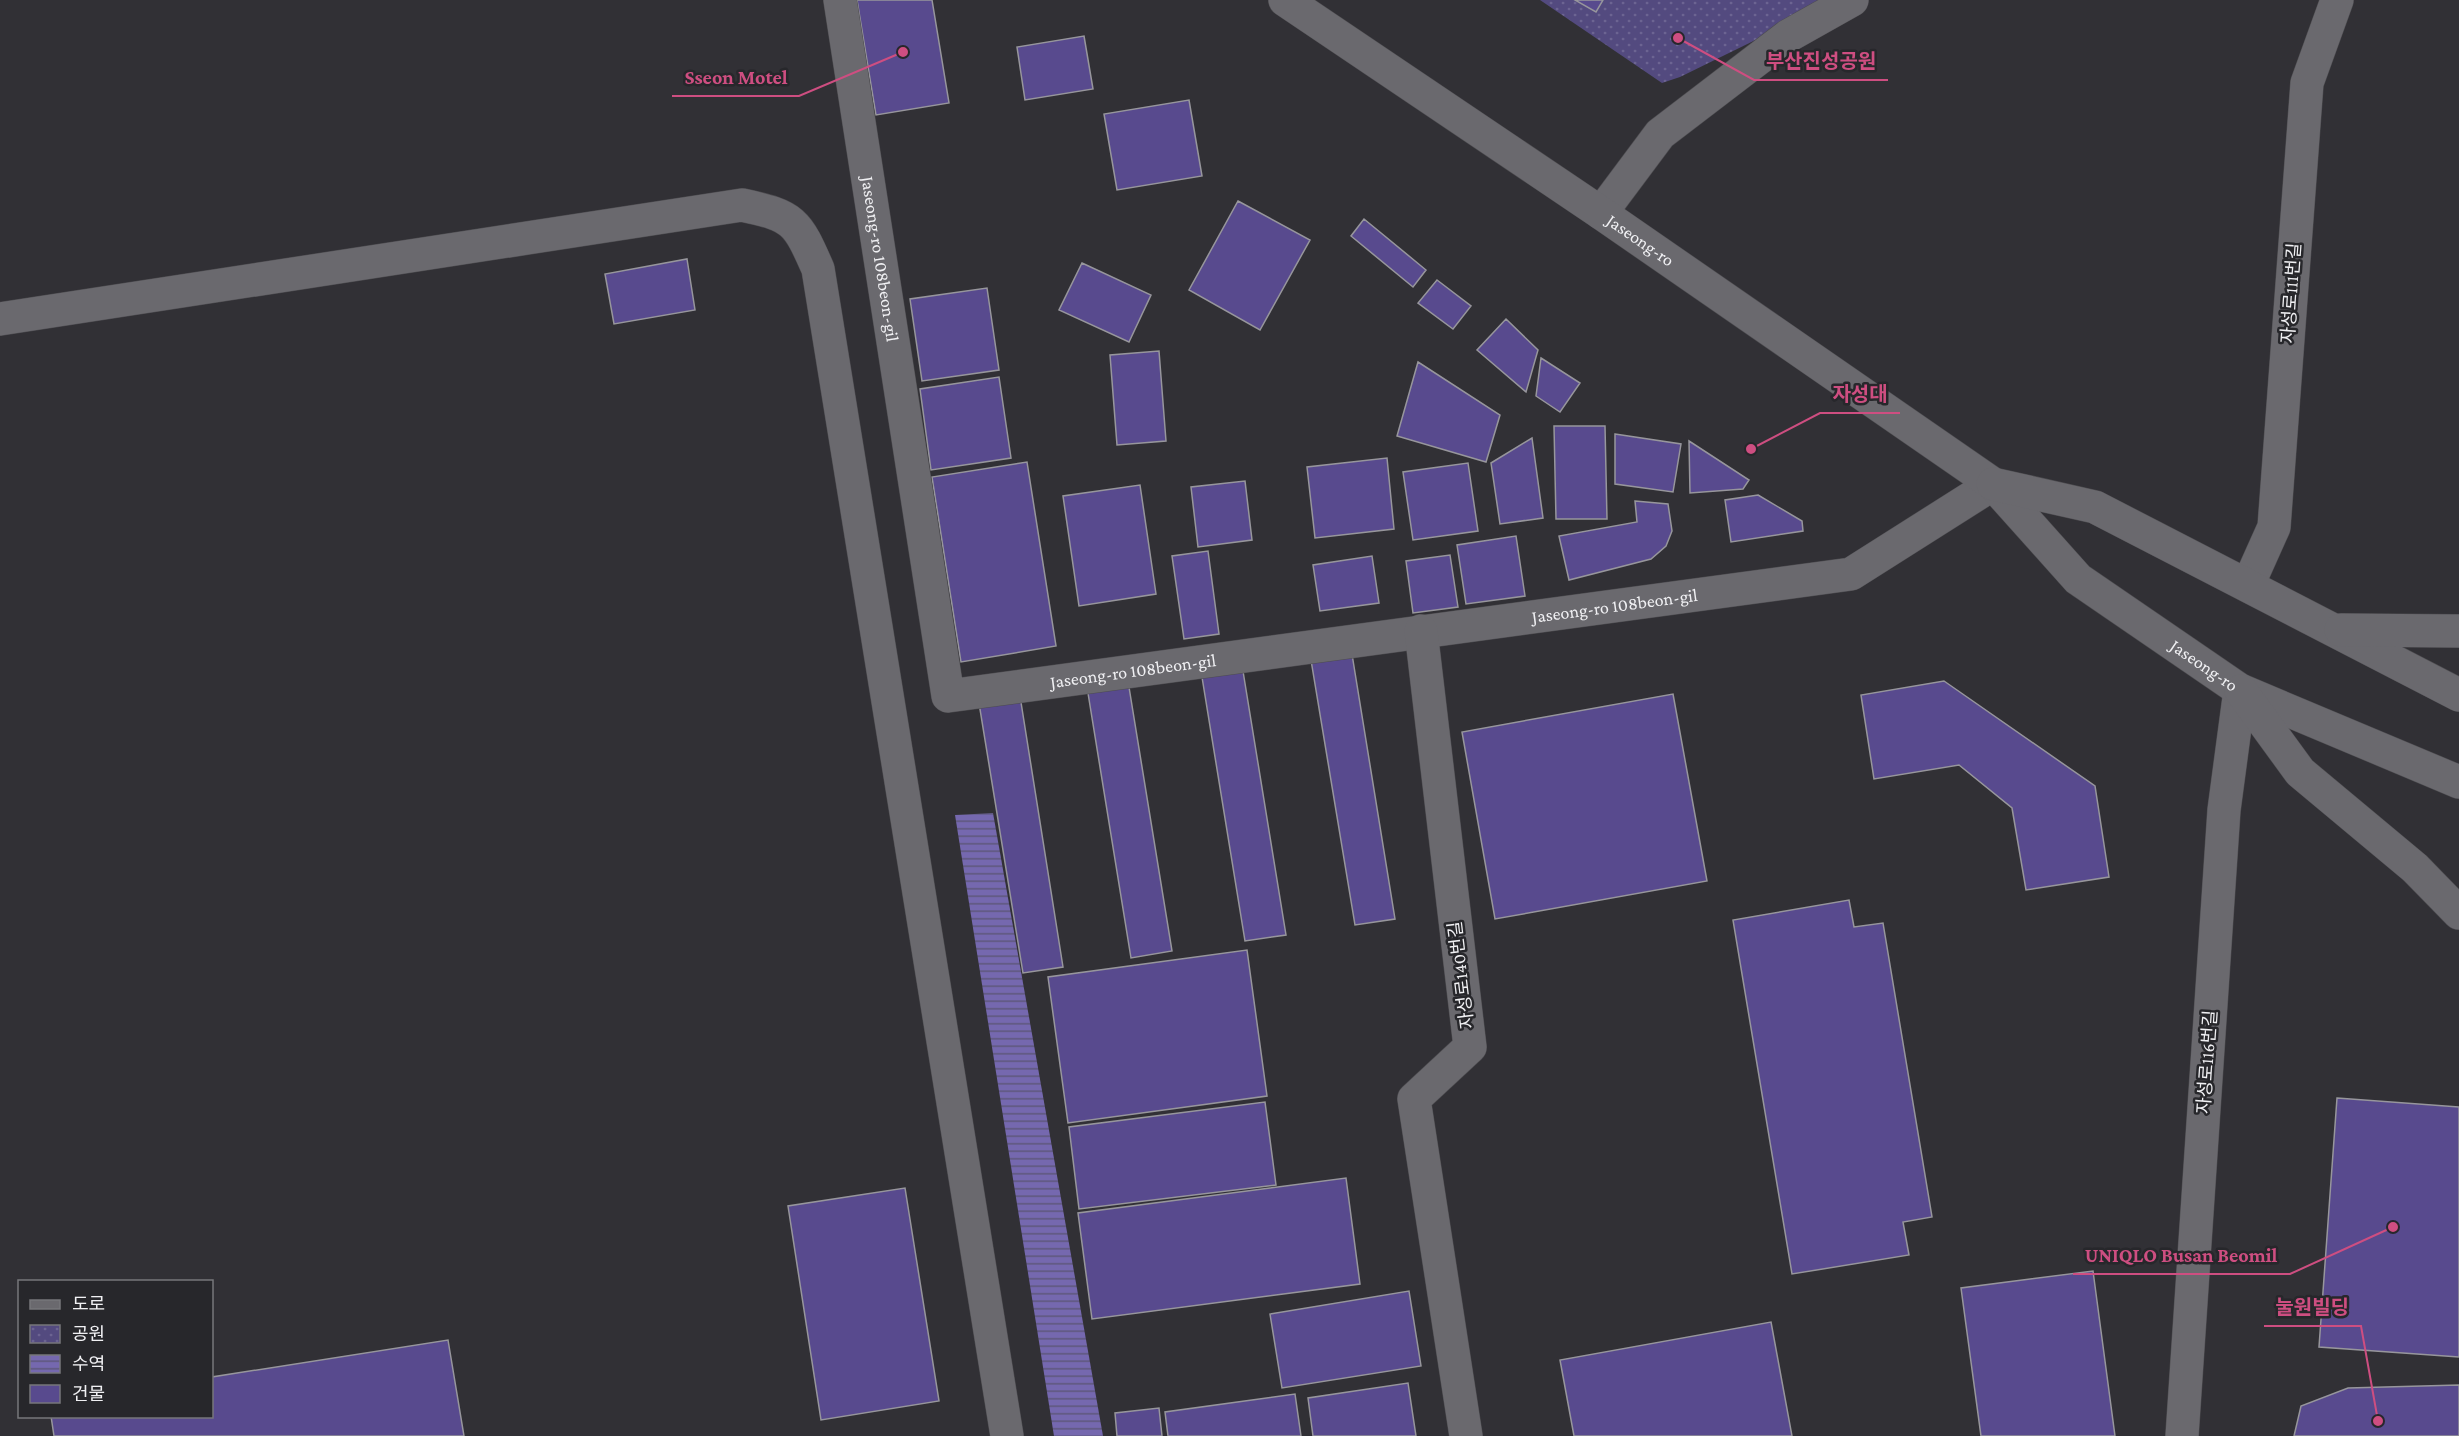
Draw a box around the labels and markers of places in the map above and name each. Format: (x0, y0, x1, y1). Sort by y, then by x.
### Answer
callout: 부산진성공원 (1754, 42, 1888, 80)
callout: Sseon Motel (672, 58, 799, 96)
callout: 자성대 (1820, 375, 1900, 413)
callout: UNIQLO Busan Beomil (2073, 1236, 2290, 1274)
callout: 눌원빌딩 (2264, 1288, 2361, 1326)

